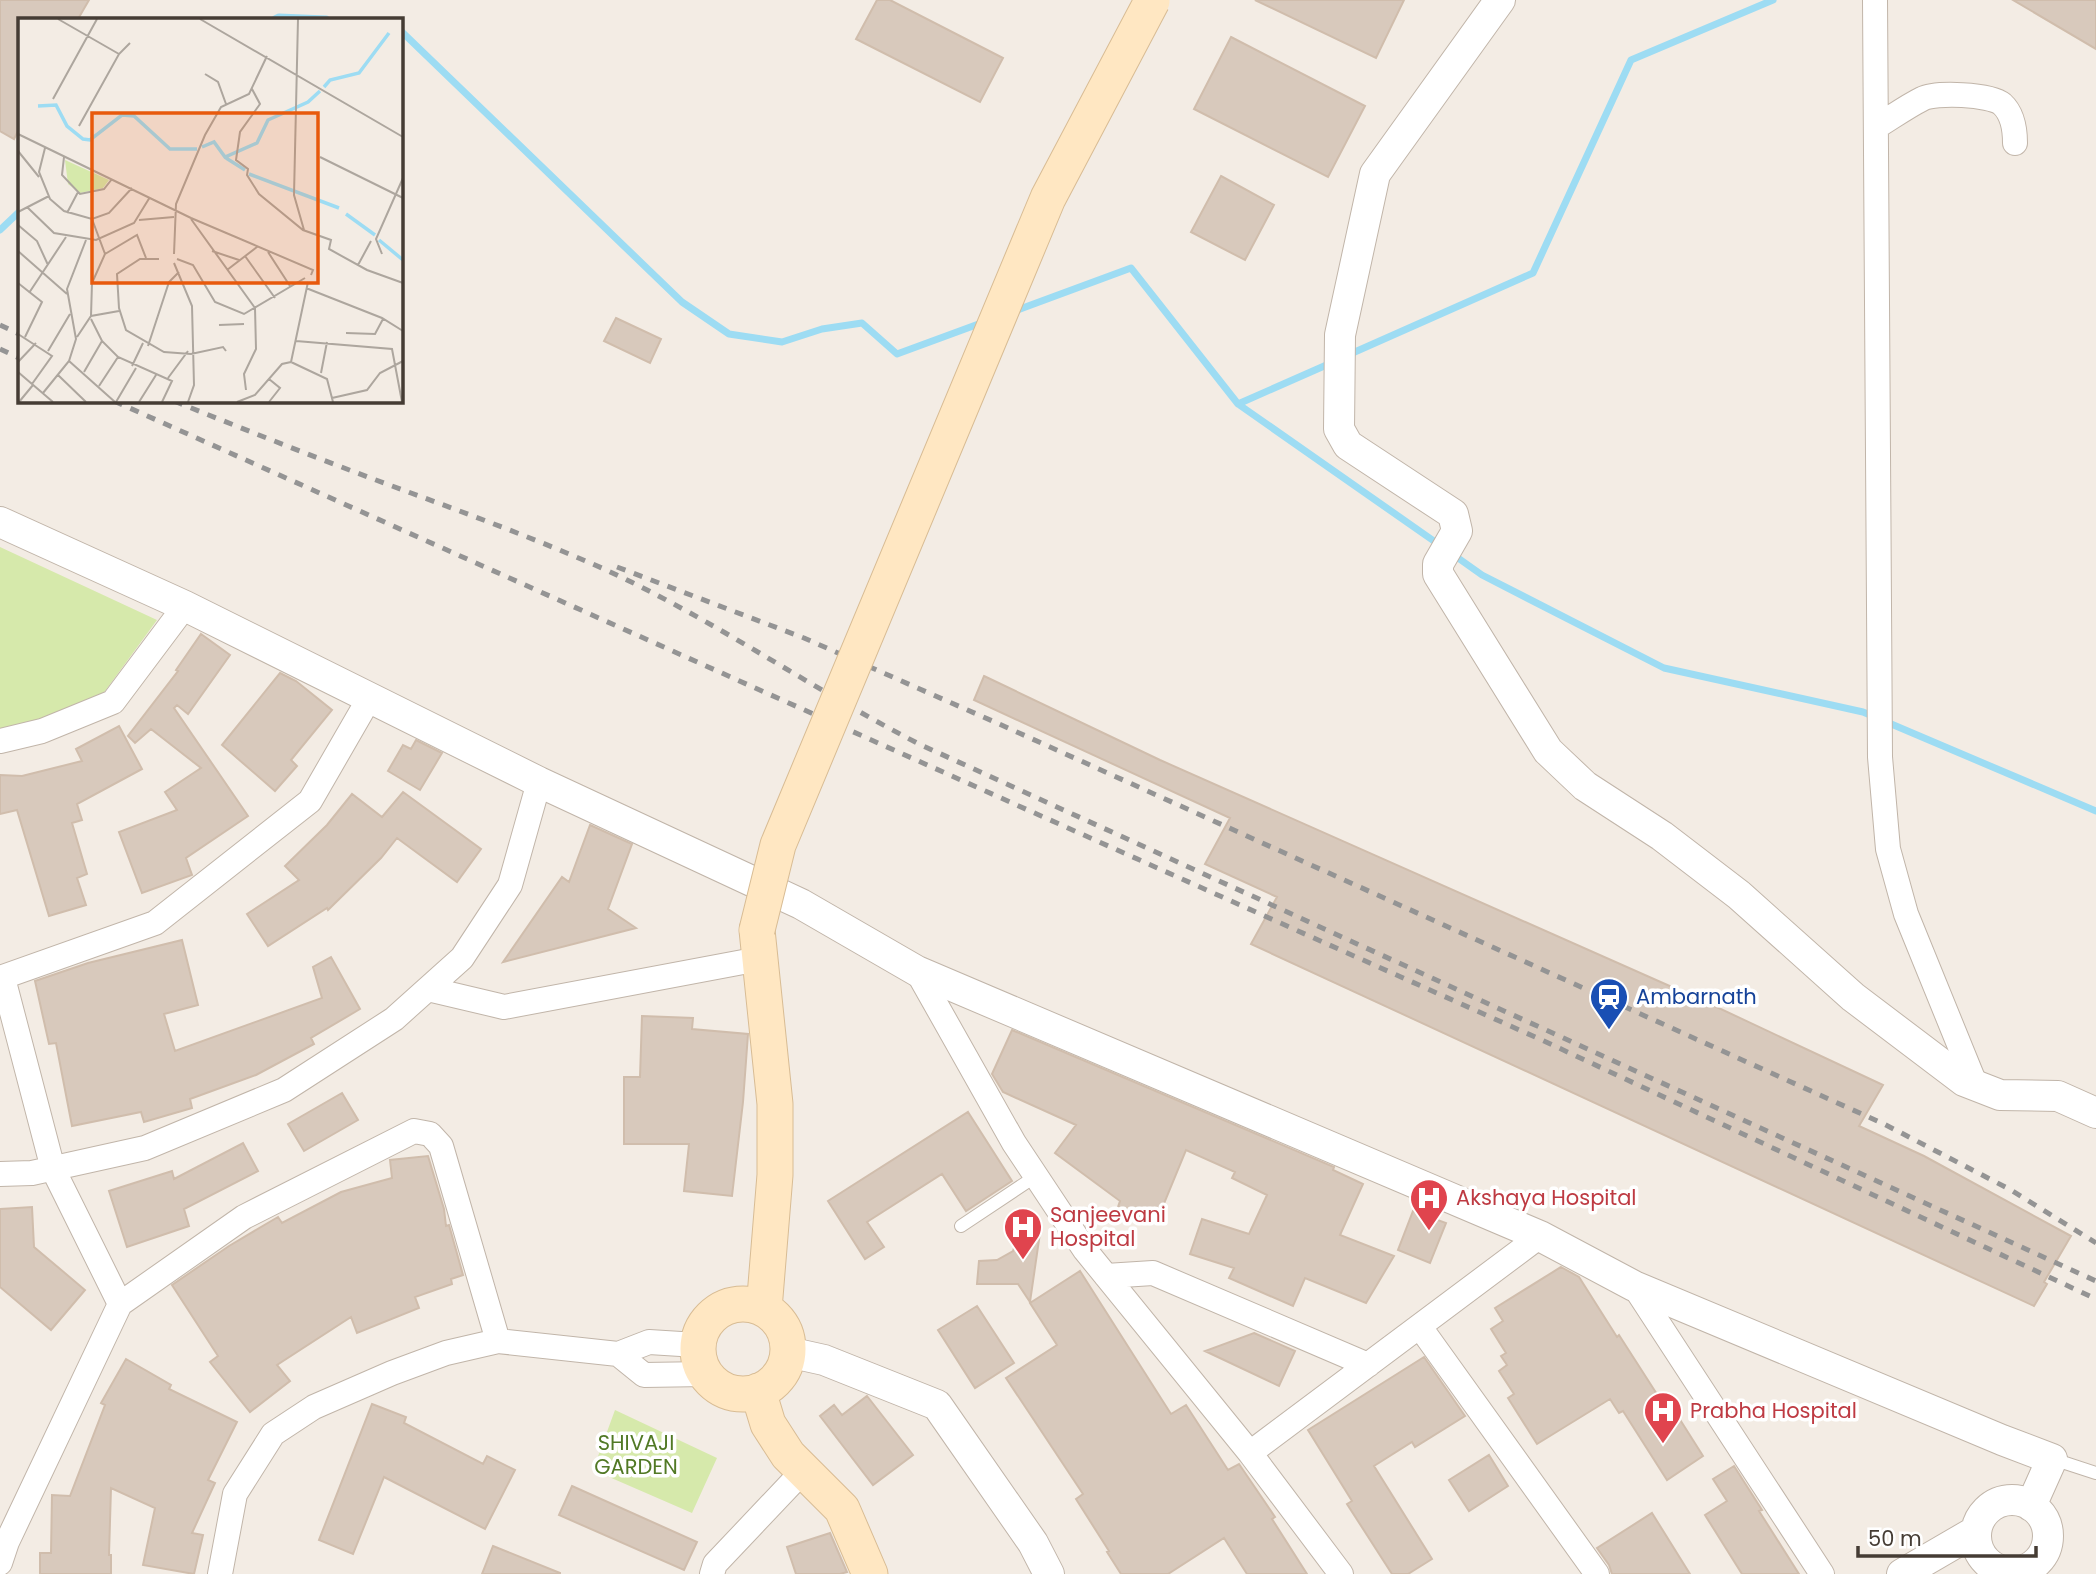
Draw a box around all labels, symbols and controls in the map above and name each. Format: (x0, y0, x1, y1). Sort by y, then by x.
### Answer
inset map (18, 18, 402, 402)
station icon: Ambarnath (1588, 976, 1630, 1031)
place label: Ambarnath (1636, 982, 1757, 1011)
hospital icon: Akshaya Hospital (1408, 1177, 1450, 1232)
place label: Akshaya Hospital (1456, 1183, 1637, 1212)
place label: Sanjeevani Hospital (1050, 1200, 1166, 1253)
hospital icon: Sanjeevani Hospital (1002, 1206, 1044, 1261)
hospital icon: Prabha Hospital (1642, 1390, 1684, 1445)
place label: Prabha Hospital (1690, 1396, 1857, 1425)
park label: SHIVAJI GARDEN (594, 1428, 678, 1481)
scale bar (1858, 1514, 2036, 1558)
text: 50 m (1868, 1524, 1922, 1553)

